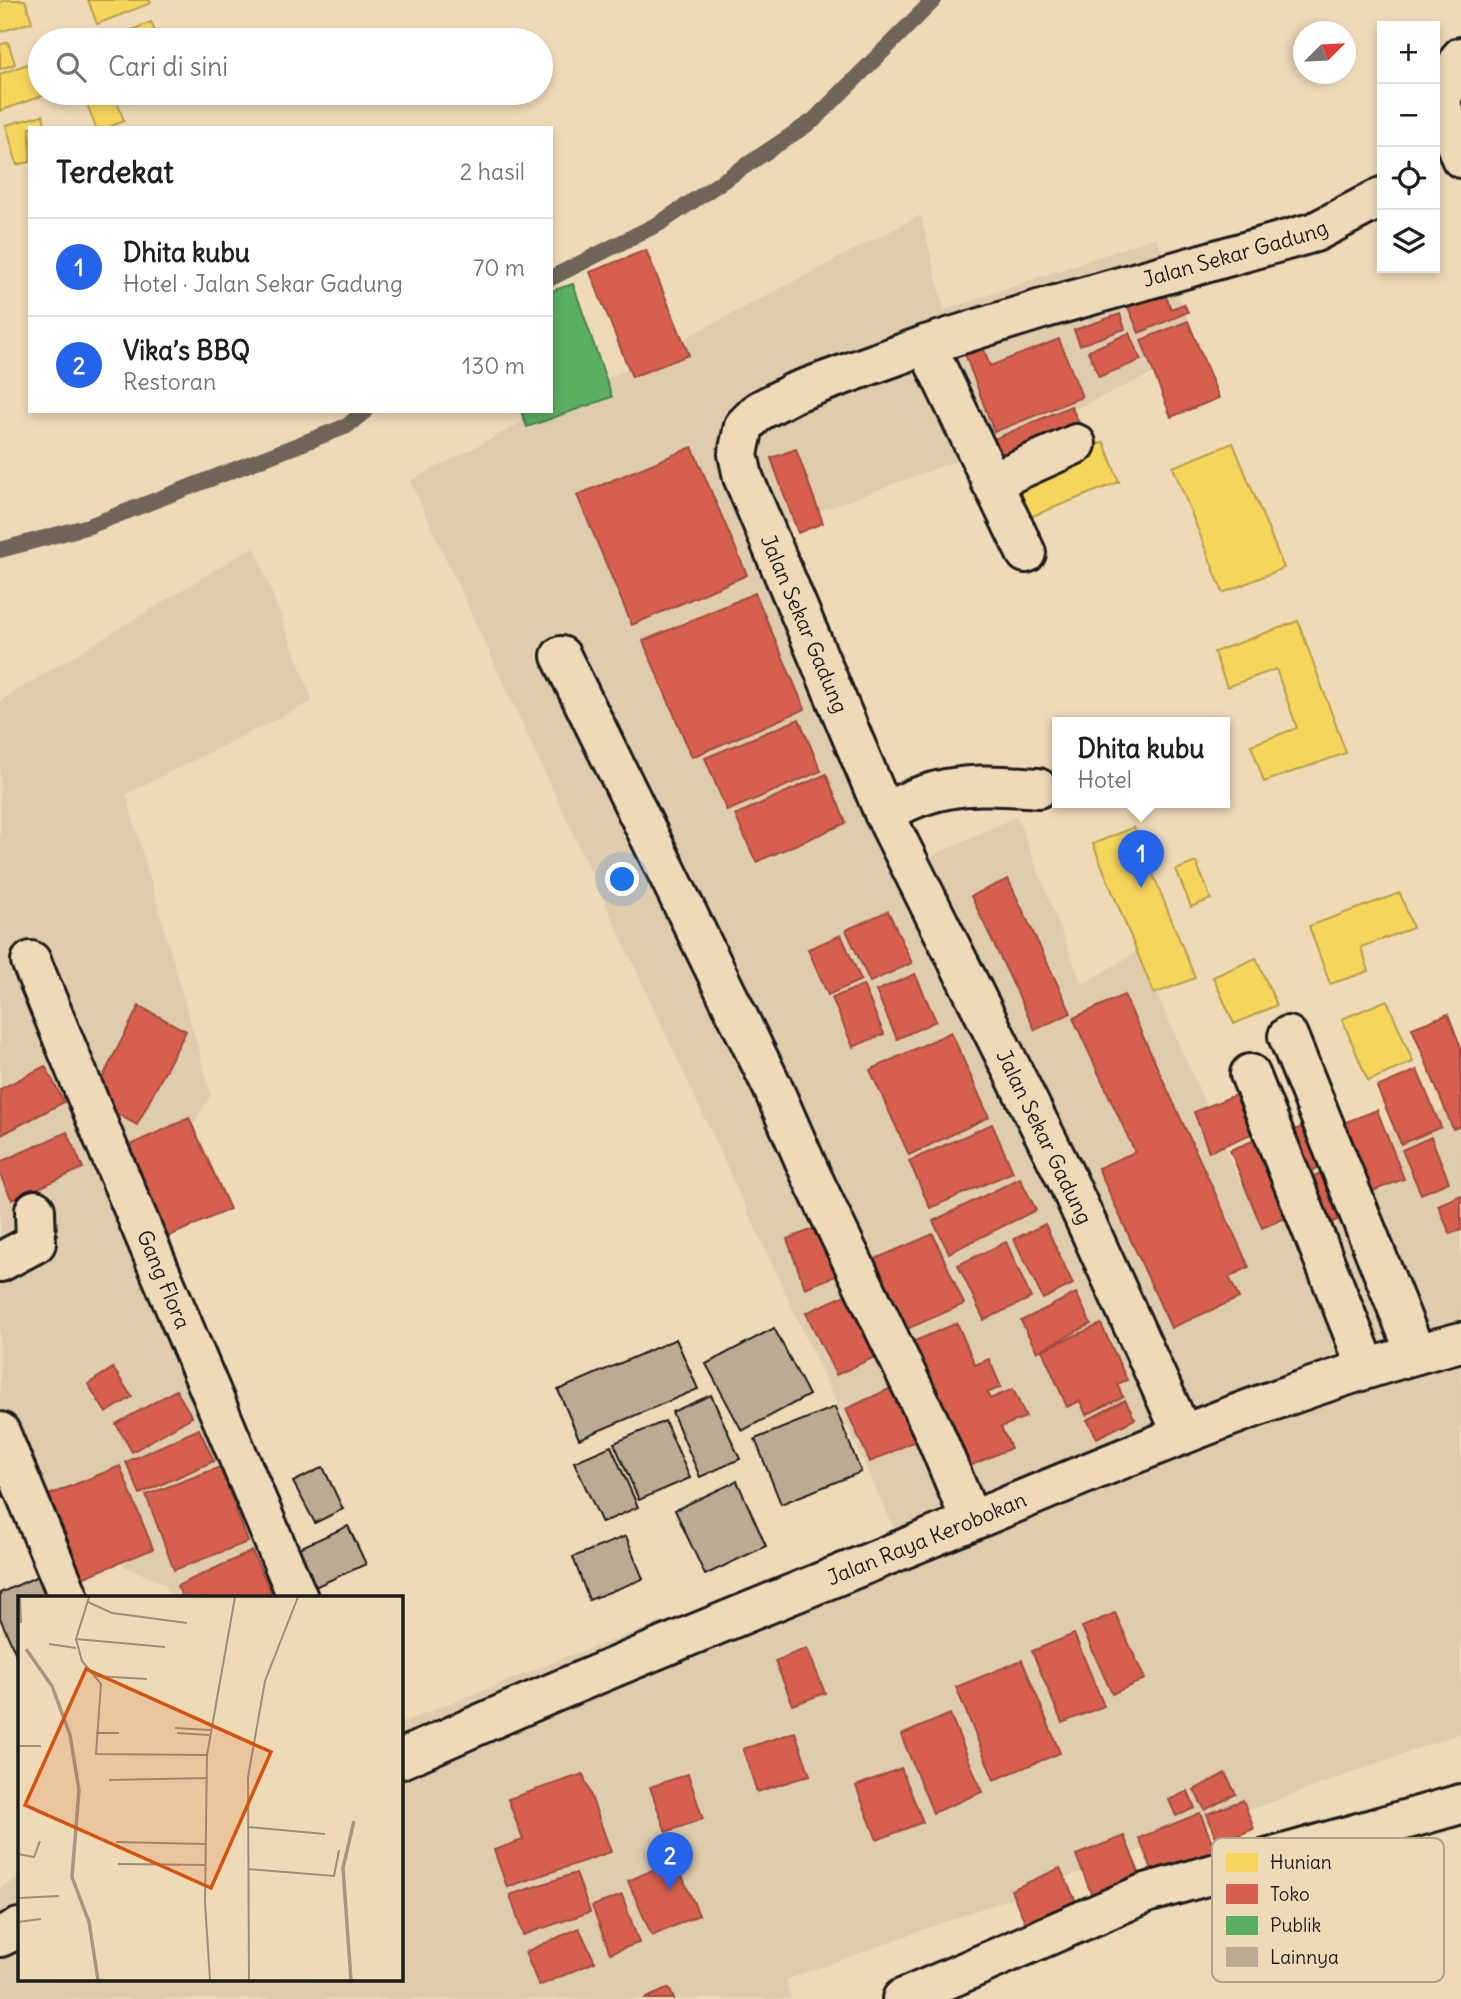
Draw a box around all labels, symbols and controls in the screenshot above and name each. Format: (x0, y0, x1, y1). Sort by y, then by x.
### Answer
north arrow (1293, 21, 1356, 84)
map controls (1377, 21, 1440, 273)
button: + (1377, 21, 1440, 84)
search box (28, 28, 553, 105)
icon: search (52, 48, 90, 86)
text: Cari di sini (108, 50, 228, 83)
button: − (1377, 84, 1440, 147)
button: locate (1377, 147, 1440, 210)
text: Terdekat (56, 153, 174, 191)
text: 2 hasil (460, 157, 525, 186)
button: layers (1377, 210, 1440, 273)
street label: Jalan Sekar Gadung (1139, 214, 1332, 293)
text: Dhita kubu (123, 236, 250, 269)
text: 1 (74, 253, 84, 282)
text: 70 m (473, 253, 525, 282)
text: Hotel · Jalan Sekar Gadung (123, 269, 403, 298)
text: Vika’s BBQ (123, 334, 250, 367)
text: 2 (73, 351, 85, 380)
text: 130 m (462, 351, 525, 380)
text: Restoran (123, 367, 216, 396)
street label: Jalan Sekar Gadung (755, 531, 854, 717)
popup (1052, 717, 1230, 808)
text: Dhita kubu (1077, 732, 1205, 765)
text: Hotel (1077, 765, 1132, 794)
pin: 1 (1118, 830, 1164, 888)
your location (605, 862, 639, 896)
street label: Jalan Sekar Gadung (990, 1045, 1098, 1229)
street label: Gang Flora (131, 1226, 197, 1333)
street label: Jalan Raya Kerobokan (823, 1486, 1030, 1591)
inset map (18, 1596, 402, 1982)
pin: 2 (647, 1832, 693, 1890)
legend (1212, 1838, 1444, 1982)
text: Hunian (1270, 1850, 1332, 1874)
text: Toko (1270, 1882, 1310, 1906)
text: Publik (1270, 1913, 1322, 1937)
text: Lainnya (1270, 1945, 1339, 1969)

